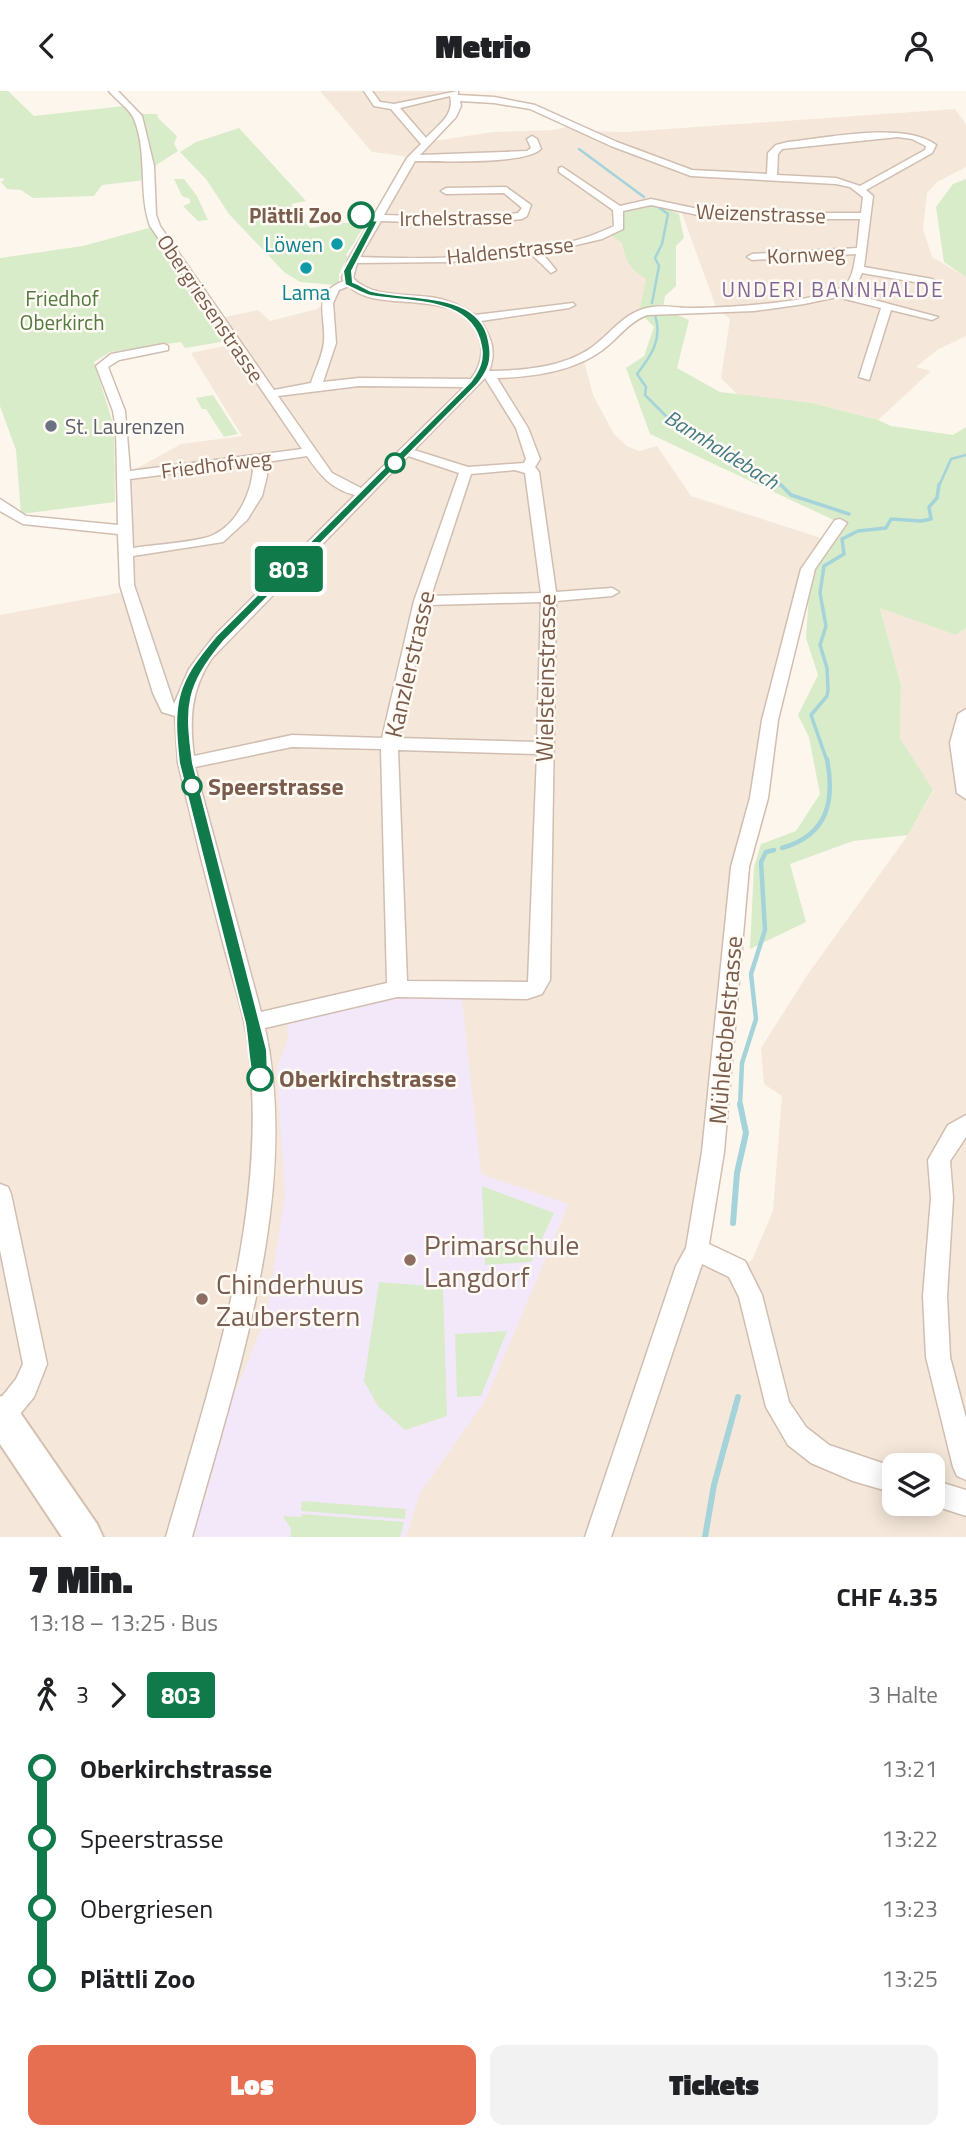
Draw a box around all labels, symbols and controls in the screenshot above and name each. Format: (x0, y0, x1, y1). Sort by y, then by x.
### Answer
text: Metrio (435, 22, 531, 70)
icon: back (28, 27, 66, 65)
icon: person (900, 27, 938, 65)
street label: Weizenstrasse (696, 195, 826, 231)
place label: Plättli Zoo (249, 199, 342, 231)
street label: Irchelstrasse (399, 200, 513, 234)
marker: Plättli Zoo (348, 202, 374, 228)
street label: Haldenstrasse (445, 227, 575, 273)
street label: Obergriesenstrasse (149, 228, 273, 388)
place label: Löwen (264, 228, 323, 260)
marker: Löwen (329, 236, 345, 252)
street label: Kornweg (766, 236, 846, 272)
marker: Lama (298, 260, 314, 276)
district label: UNDERI BANNHALDE (721, 273, 945, 305)
place label: Lama (282, 276, 331, 308)
park label: Friedhof Oberkirch (20, 282, 104, 338)
water label: Bannhaldebach (659, 401, 786, 497)
place label: St. Laurenzen (65, 410, 185, 442)
marker: St. Laurenzen (43, 418, 59, 434)
street label: Friedhofweg (159, 441, 273, 487)
unlabelled marker (385, 453, 405, 473)
line badge: 803 (249, 546, 329, 592)
text: 803 (269, 551, 309, 587)
street label: Kanzlerstrasse (375, 587, 443, 741)
street label: Wielsteinstrasse (526, 594, 564, 762)
place label: Speerstrasse (208, 768, 344, 804)
marker: Speerstrasse (182, 776, 202, 796)
street label: Mühletobelstrasse (699, 934, 751, 1126)
place label: Oberkirchstrasse (279, 1060, 456, 1096)
marker: Oberkirchstrasse (247, 1065, 273, 1091)
place label: Primarschule Langdorf (424, 1223, 579, 1298)
marker: Primarschule Langdorf (402, 1252, 418, 1268)
place label: Chinderhuus Zauberstern (216, 1262, 364, 1337)
marker: Chinderhuus Zauberstern (194, 1291, 210, 1307)
map controls (882, 1453, 945, 1516)
button: layers (882, 1453, 945, 1516)
text: 7 Min. (28, 1550, 133, 1608)
text: CHF 4.35 (836, 1577, 938, 1616)
text: 13:18 – 13:25 · Bus (28, 1605, 218, 1640)
icon: walk (28, 1676, 66, 1714)
icon: forward (99, 1676, 137, 1714)
text: 3 (76, 1677, 89, 1712)
text: 803 (161, 1677, 201, 1713)
text: 3 Halte (868, 1677, 938, 1712)
text: Oberkirchstrasse (80, 1749, 272, 1788)
text: 13:21 (881, 1751, 938, 1786)
text: Speerstrasse (80, 1819, 224, 1858)
text: 13:22 (881, 1821, 938, 1856)
text: Obergriesen (80, 1889, 213, 1928)
text: 13:23 (881, 1891, 938, 1926)
text: Plättli Zoo (80, 1959, 195, 1998)
text: 13:25 (881, 1961, 938, 1996)
button: Los (28, 2045, 476, 2125)
button: Tickets (490, 2045, 938, 2125)

